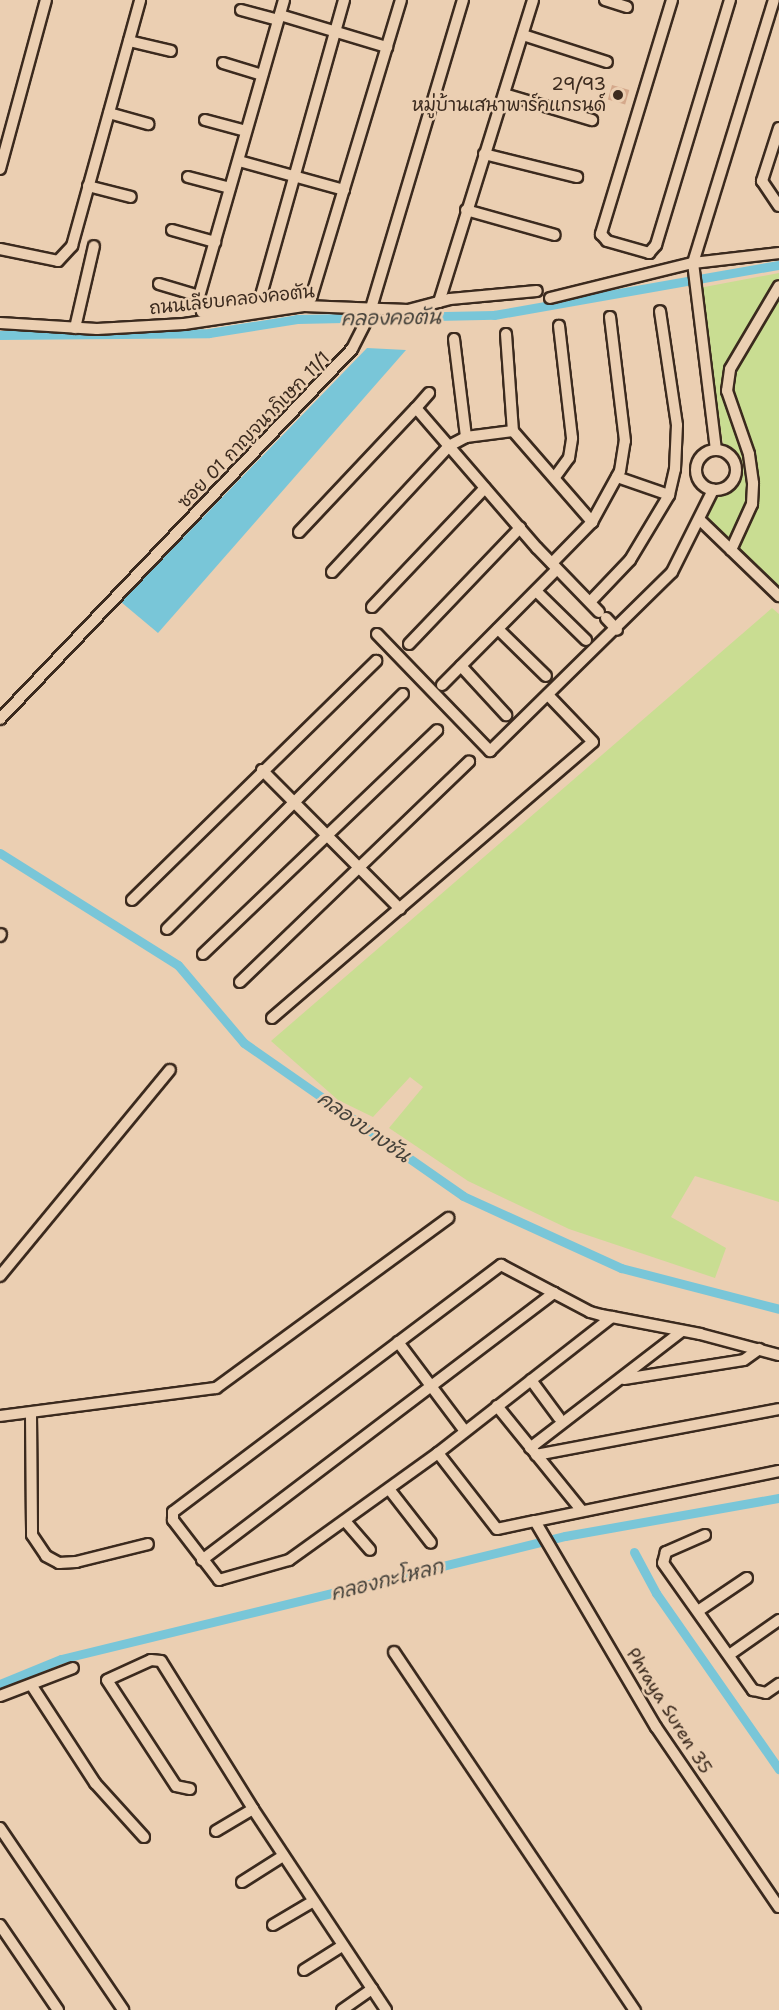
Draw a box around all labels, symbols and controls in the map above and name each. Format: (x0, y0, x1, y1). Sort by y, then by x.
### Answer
place label: 29/93 หมู่บ้านเสนาพาร์คแกรนด์ (412, 74, 606, 116)
marker: 29/93 หมู่บ้านเสนาพาร์คแกรนด์ (611, 88, 625, 102)
street label: ถนนเลียบคลองคอตัน (148, 281, 316, 319)
water label: คลองคอตัน (341, 305, 441, 331)
street label: ซอย 01 กาญจนาภิเษก 11/1 (174, 347, 334, 513)
water label: คลองบางชัน (313, 1086, 415, 1168)
water label: คลองกะโหลก (328, 1554, 446, 1606)
street label: Phraya Suren 35 (622, 1644, 716, 1778)

